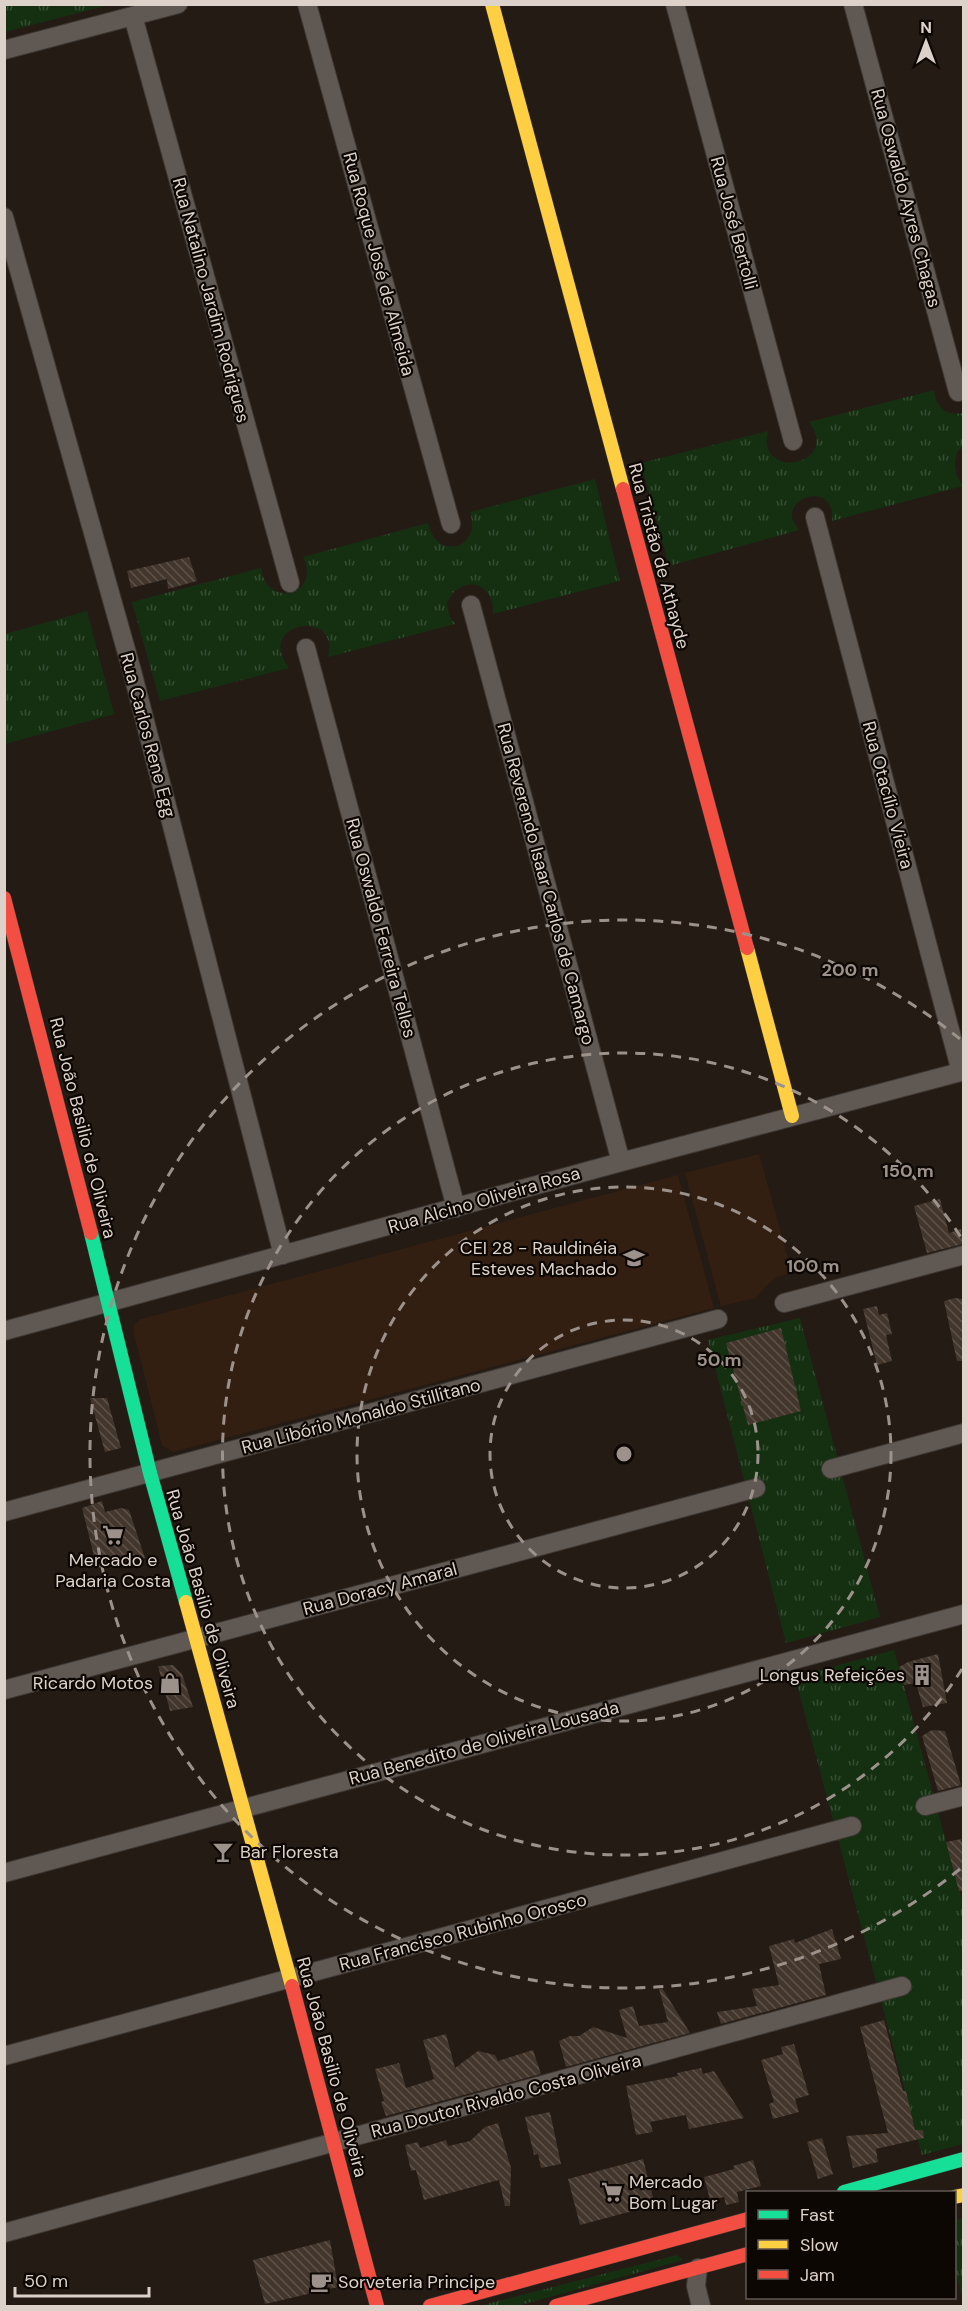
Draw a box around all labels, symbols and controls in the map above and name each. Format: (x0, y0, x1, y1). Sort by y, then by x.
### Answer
north arrow (896, 12, 956, 72)
text: N (920, 17, 932, 38)
street label: Rua Oswaldo Ayres Chagas (865, 86, 947, 310)
street label: Rua Roque José de Almeida (338, 149, 420, 379)
street label: Rua José Bertolli (705, 154, 763, 292)
street label: Rua Natalino Jardim Rodrigues (167, 175, 255, 425)
street label: Rua Tristão de Athayde (623, 460, 695, 652)
street label: Rua Carlos Rene Egg (114, 650, 182, 820)
street label: Rua Otacílio Vieira (857, 719, 919, 871)
street label: Rua Reverendo Isaar Carlos de Camargo (491, 720, 601, 1048)
street label: Rua Oswaldo Ferreira Telles (340, 816, 422, 1040)
text: 200 m (822, 958, 878, 982)
street label: Rua João Basilio de Oliveira (44, 1015, 122, 1241)
text: 150 m (882, 1159, 934, 1183)
street label: Rua Alcino Oliveira Rosa (385, 1161, 583, 1239)
place label: CEI 28 - Rauldinéia Esteves Machado (460, 1236, 617, 1281)
school or university icon: CEI 28 - Rauldinéia Esteves Machado (622, 1246, 646, 1270)
text: 100 m (786, 1254, 840, 1278)
text: 50 m (696, 1348, 742, 1372)
street label: Rua Libório Monaldo Stillitano (239, 1373, 483, 1459)
centre of rings (614, 1444, 634, 1464)
street label: Rua João Basilio de Oliveira (160, 1487, 246, 1711)
supermarket icon: Mercado e Padaria Costa (101, 1523, 125, 1547)
place label: Mercado e Padaria Costa (55, 1548, 171, 1593)
street label: Rua Doracy Amaral (300, 1557, 460, 1621)
place label: Longus Refeições (760, 1663, 905, 1687)
building icon: Longus Refeições (910, 1663, 934, 1687)
place label: Ricardo Motos (33, 1671, 153, 1695)
shop icon: Ricardo Motos (158, 1671, 182, 1695)
street label: Rua Benedito de Oliveira Lousada (346, 1695, 622, 1791)
bar icon: Bar Floresta (211, 1840, 235, 1864)
place label: Bar Floresta (240, 1840, 338, 1864)
street label: Rua Francisco Rubinho Orosco (337, 1887, 589, 1977)
street label: Rua João Basilio de Oliveira (291, 1954, 373, 2180)
street label: Rua Doutor Rivaldo Costa Oliveira (368, 2048, 644, 2144)
place label: Mercado Bom Lugar (629, 2170, 718, 2215)
supermarket icon: Mercado Bom Lugar (600, 2180, 624, 2204)
legend (746, 2191, 956, 2299)
text: Fast (800, 2203, 835, 2227)
text: Slow (800, 2233, 839, 2257)
scale bar (15, 2260, 148, 2298)
text: Jam (800, 2263, 835, 2287)
text: 50 m (24, 2269, 68, 2293)
cafe icon: Sorveteria Principe (309, 2270, 333, 2294)
place label: Sorveteria Principe (338, 2270, 495, 2294)

